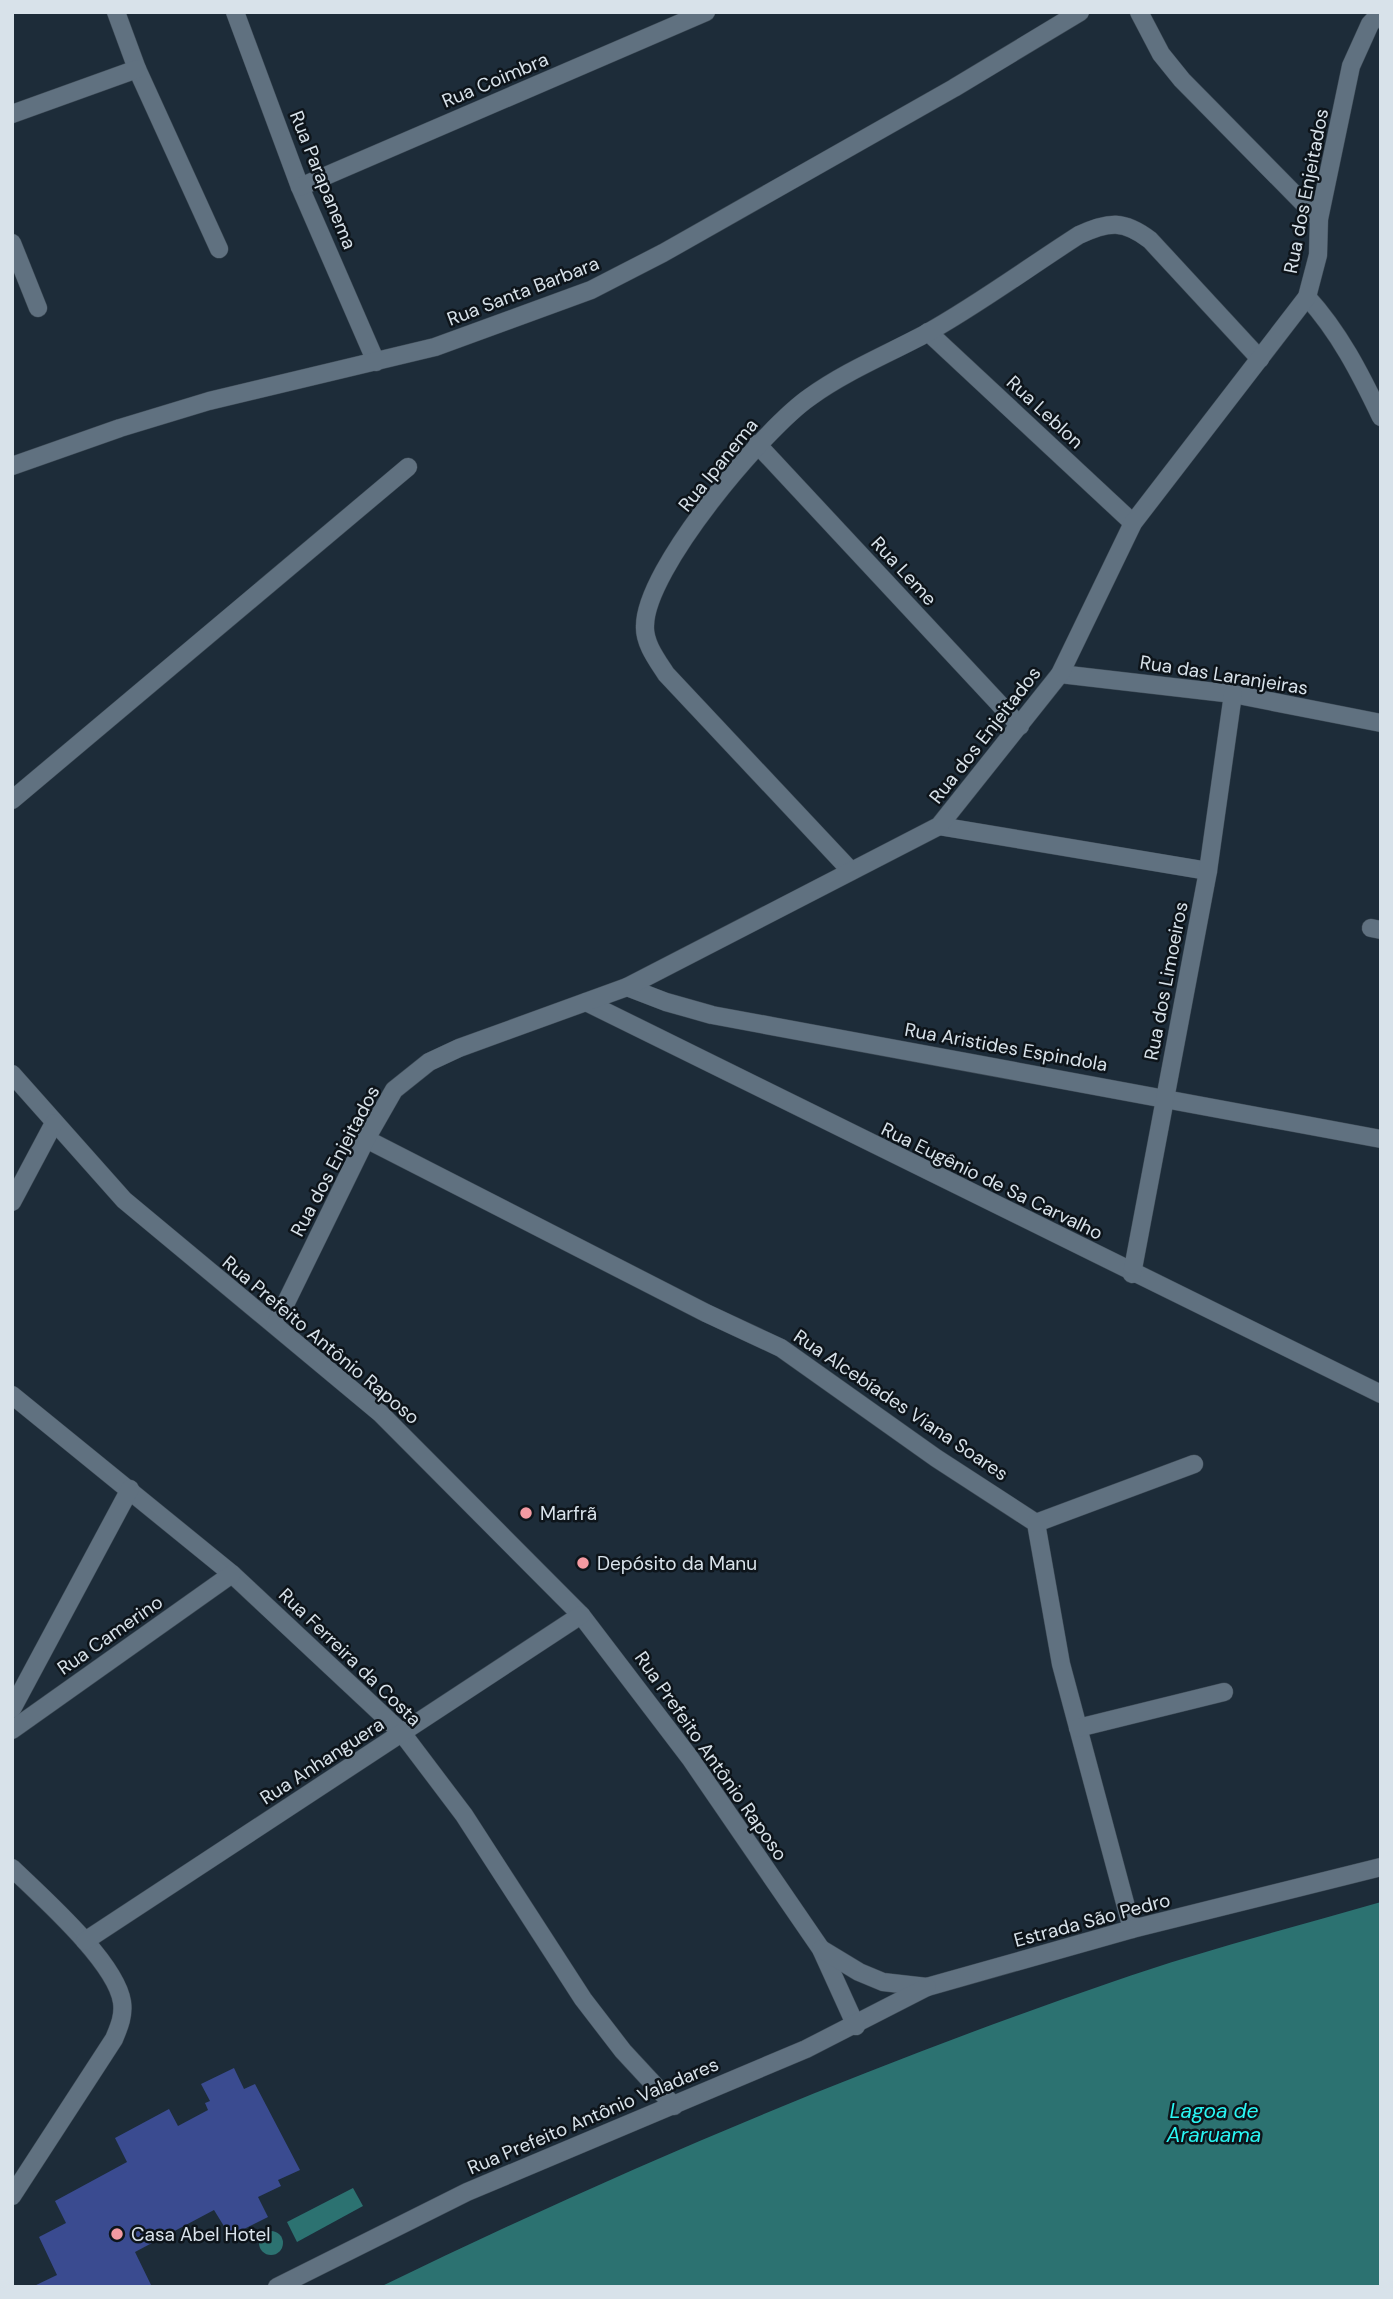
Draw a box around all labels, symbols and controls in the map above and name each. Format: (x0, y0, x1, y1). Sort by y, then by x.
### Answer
street label: Rua Coimbra (438, 46, 552, 114)
street label: Rua dos Enjeitados (1278, 106, 1334, 276)
street label: Rua Parapanema (284, 107, 362, 253)
street label: Rua Santa Barbara (443, 250, 603, 332)
street label: Rua Leblon (1001, 370, 1089, 454)
street label: Rua Ipanema (673, 413, 763, 517)
street label: Rua Leme (866, 531, 942, 611)
street label: Rua das Laranjeiras (1138, 649, 1310, 701)
street label: Rua dos Enjeitados (924, 661, 1046, 809)
street label: Rua dos Limoeiros (1138, 900, 1194, 1062)
street label: Rua Aristides Espindola (903, 1017, 1109, 1077)
street label: Rua dos Enjeitados (285, 1081, 385, 1241)
street label: Rua Eugênio de Sa Carvalho (877, 1116, 1107, 1246)
street label: Rua Prefeito Antônio Raposo (217, 1250, 425, 1430)
street label: Rua Alcebíades Viana Soares (789, 1324, 1013, 1486)
place label: Marfrã (540, 1501, 597, 1526)
marker: Marfrã (518, 1505, 534, 1521)
place label: Depósito da Manu (597, 1551, 757, 1576)
marker: Depósito da Manu (575, 1555, 591, 1571)
street label: Rua Ferreira da Costa (273, 1582, 427, 1732)
street label: Rua Camerino (52, 1589, 168, 1681)
street label: Rua Prefeito Antônio Raposo (629, 1646, 793, 1866)
street label: Rua Anhanguera (255, 1712, 389, 1810)
street label: Estrada São Pedro (1011, 1887, 1173, 1953)
street label: Rua Prefeito Antônio Valadares (464, 2052, 722, 2180)
water label: Lagoa de Araruama (1166, 2097, 1261, 2149)
place label: Casa Abel Hotel (131, 2222, 271, 2247)
marker: Casa Abel Hotel (109, 2226, 125, 2242)

